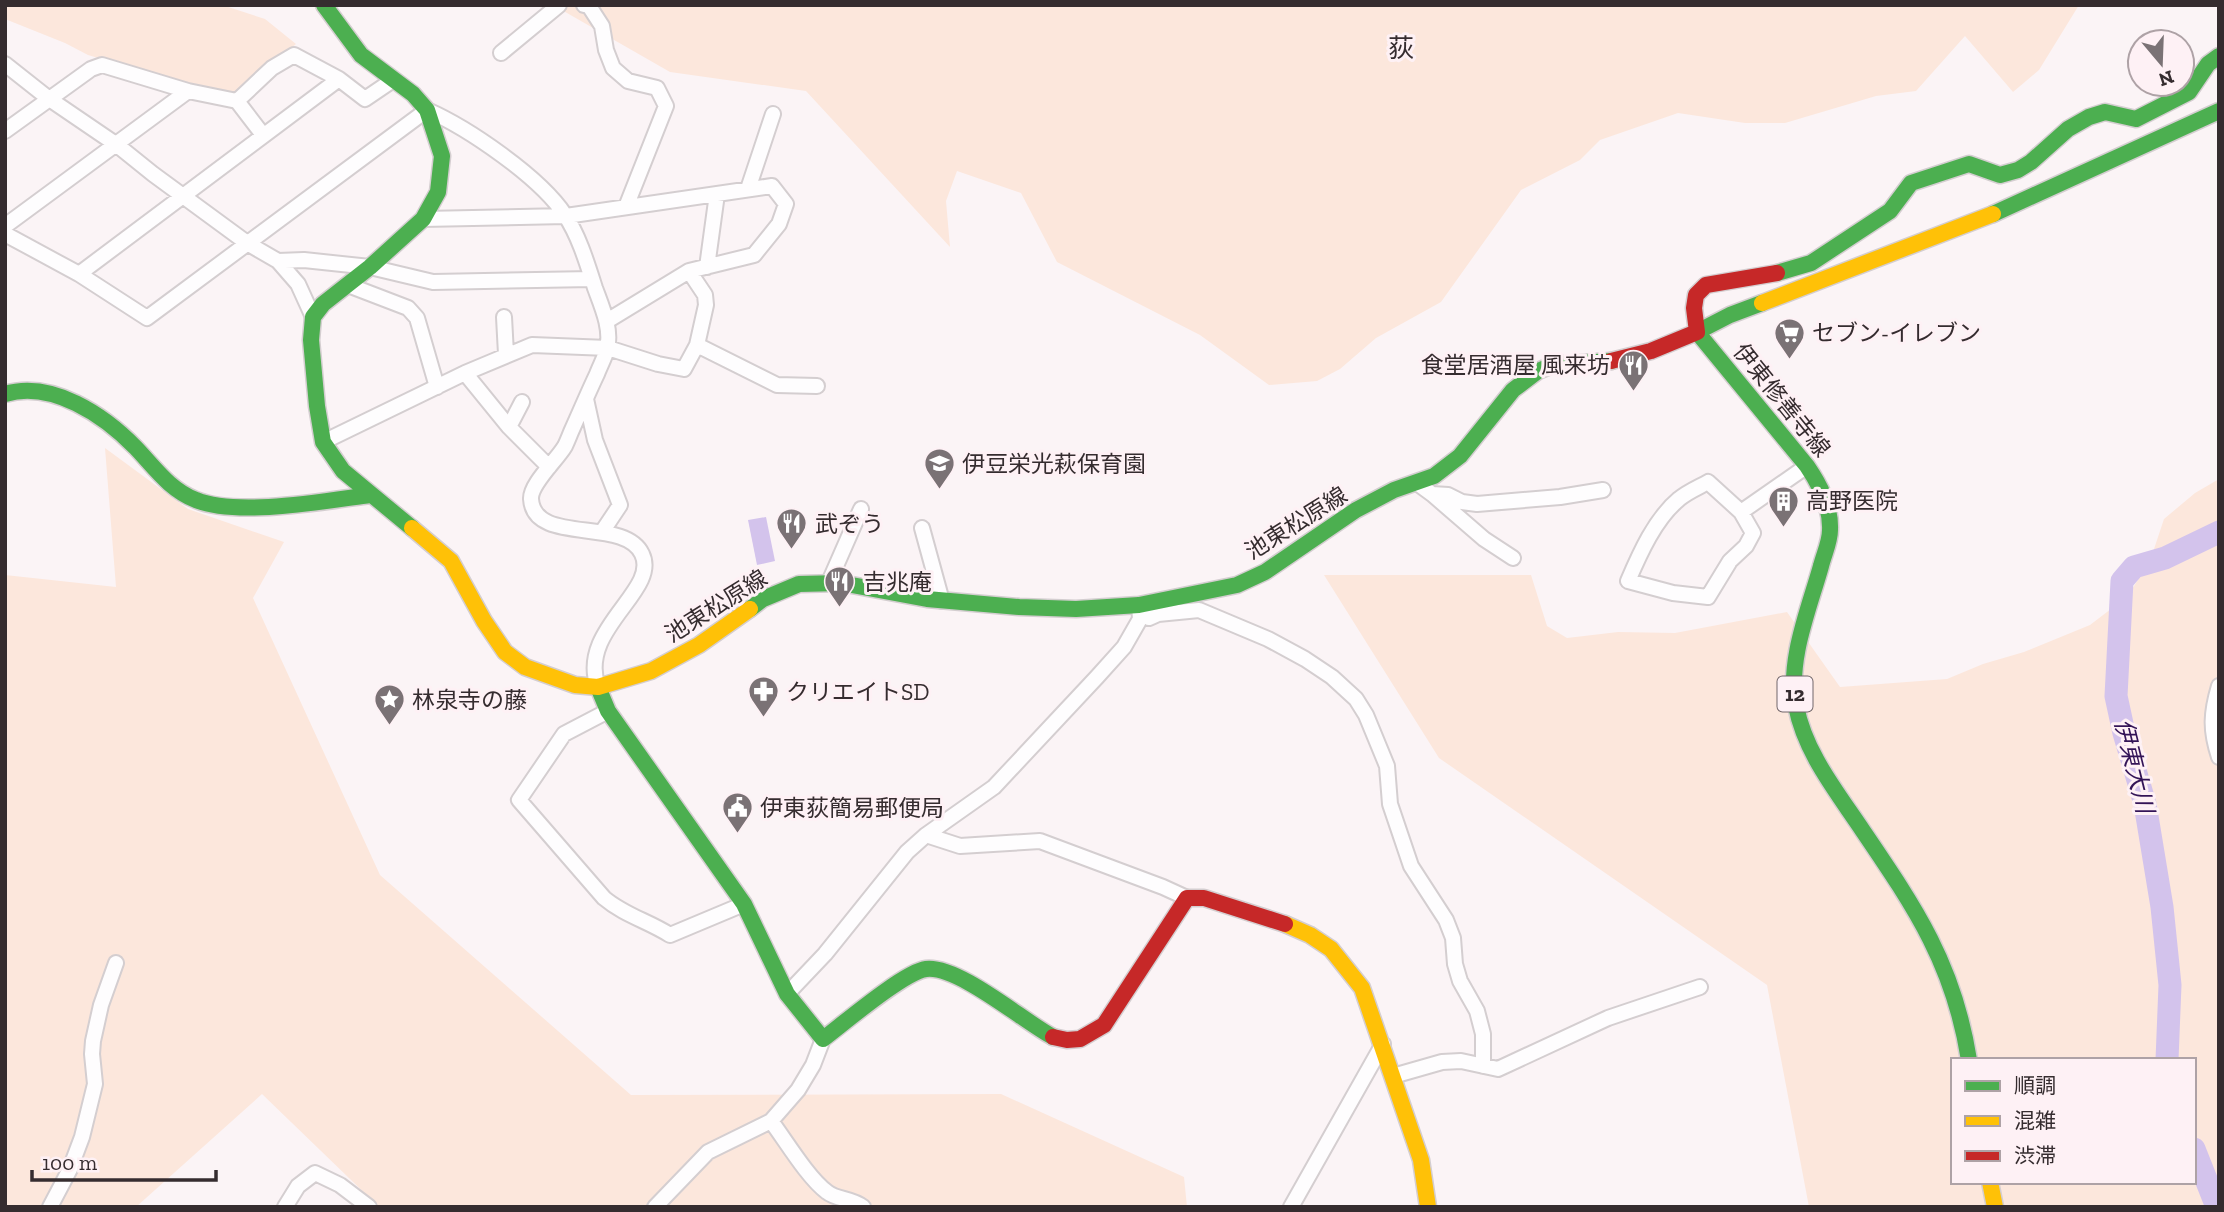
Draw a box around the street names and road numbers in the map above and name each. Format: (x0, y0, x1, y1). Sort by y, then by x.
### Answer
street label: 伊東修善寺線 (1728, 338, 1836, 462)
street label: 池東松原線 (1240, 481, 1352, 565)
street label: 池東松原線 (660, 564, 772, 648)
road number: 12 (1778, 676, 1812, 712)

